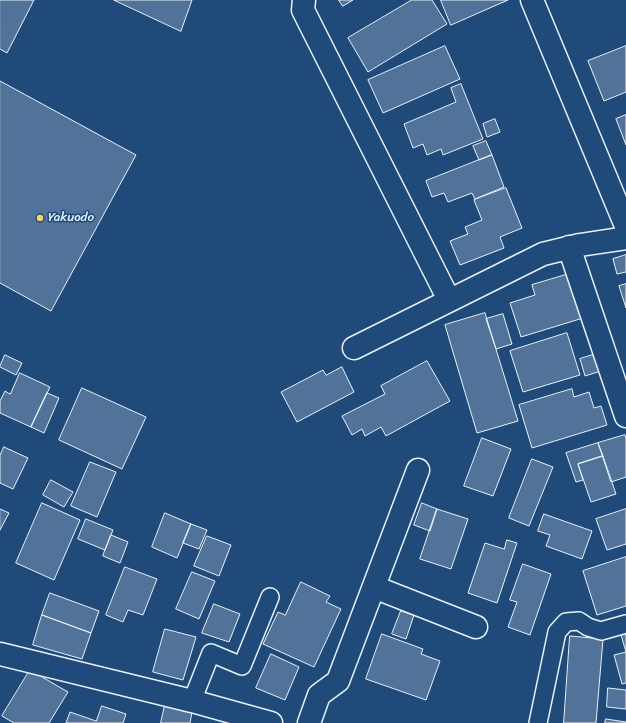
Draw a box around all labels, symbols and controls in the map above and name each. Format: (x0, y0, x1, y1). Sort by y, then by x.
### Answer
place label: Yakuodo (48, 210, 94, 226)
marker: Yakuodo (35, 213, 45, 223)

